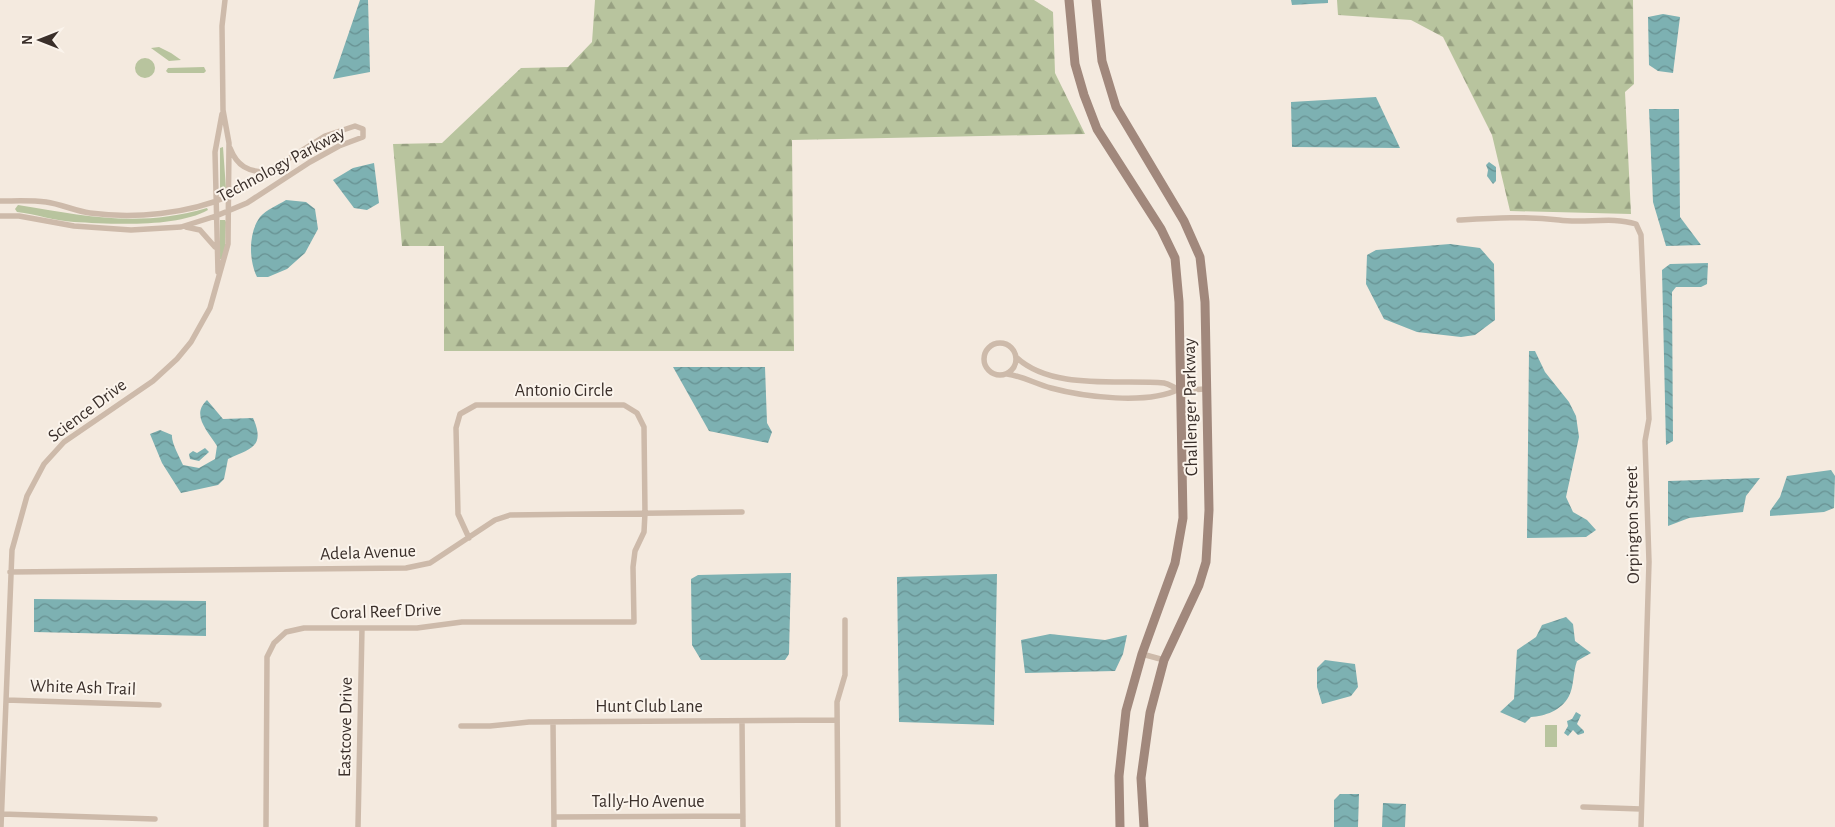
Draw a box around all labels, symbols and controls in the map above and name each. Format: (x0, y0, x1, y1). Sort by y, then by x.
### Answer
north arrow (15, 15, 65, 65)
text: N (21, 35, 35, 45)
street label: Technology Parkway (215, 124, 348, 206)
street label: Challenger Parkway (1181, 338, 1201, 476)
street label: Science Drive (45, 376, 130, 446)
street label: Antonio Circle (515, 382, 613, 400)
street label: Orpington Street (1623, 466, 1643, 584)
street label: Adela Avenue (320, 542, 416, 564)
street label: Coral Reef Drive (330, 601, 442, 623)
street label: White Ash Trail (30, 677, 136, 699)
street label: Eastcove Drive (336, 677, 356, 777)
street label: Hunt Club Lane (595, 698, 703, 716)
street label: Tally-Ho Avenue (591, 793, 705, 811)

